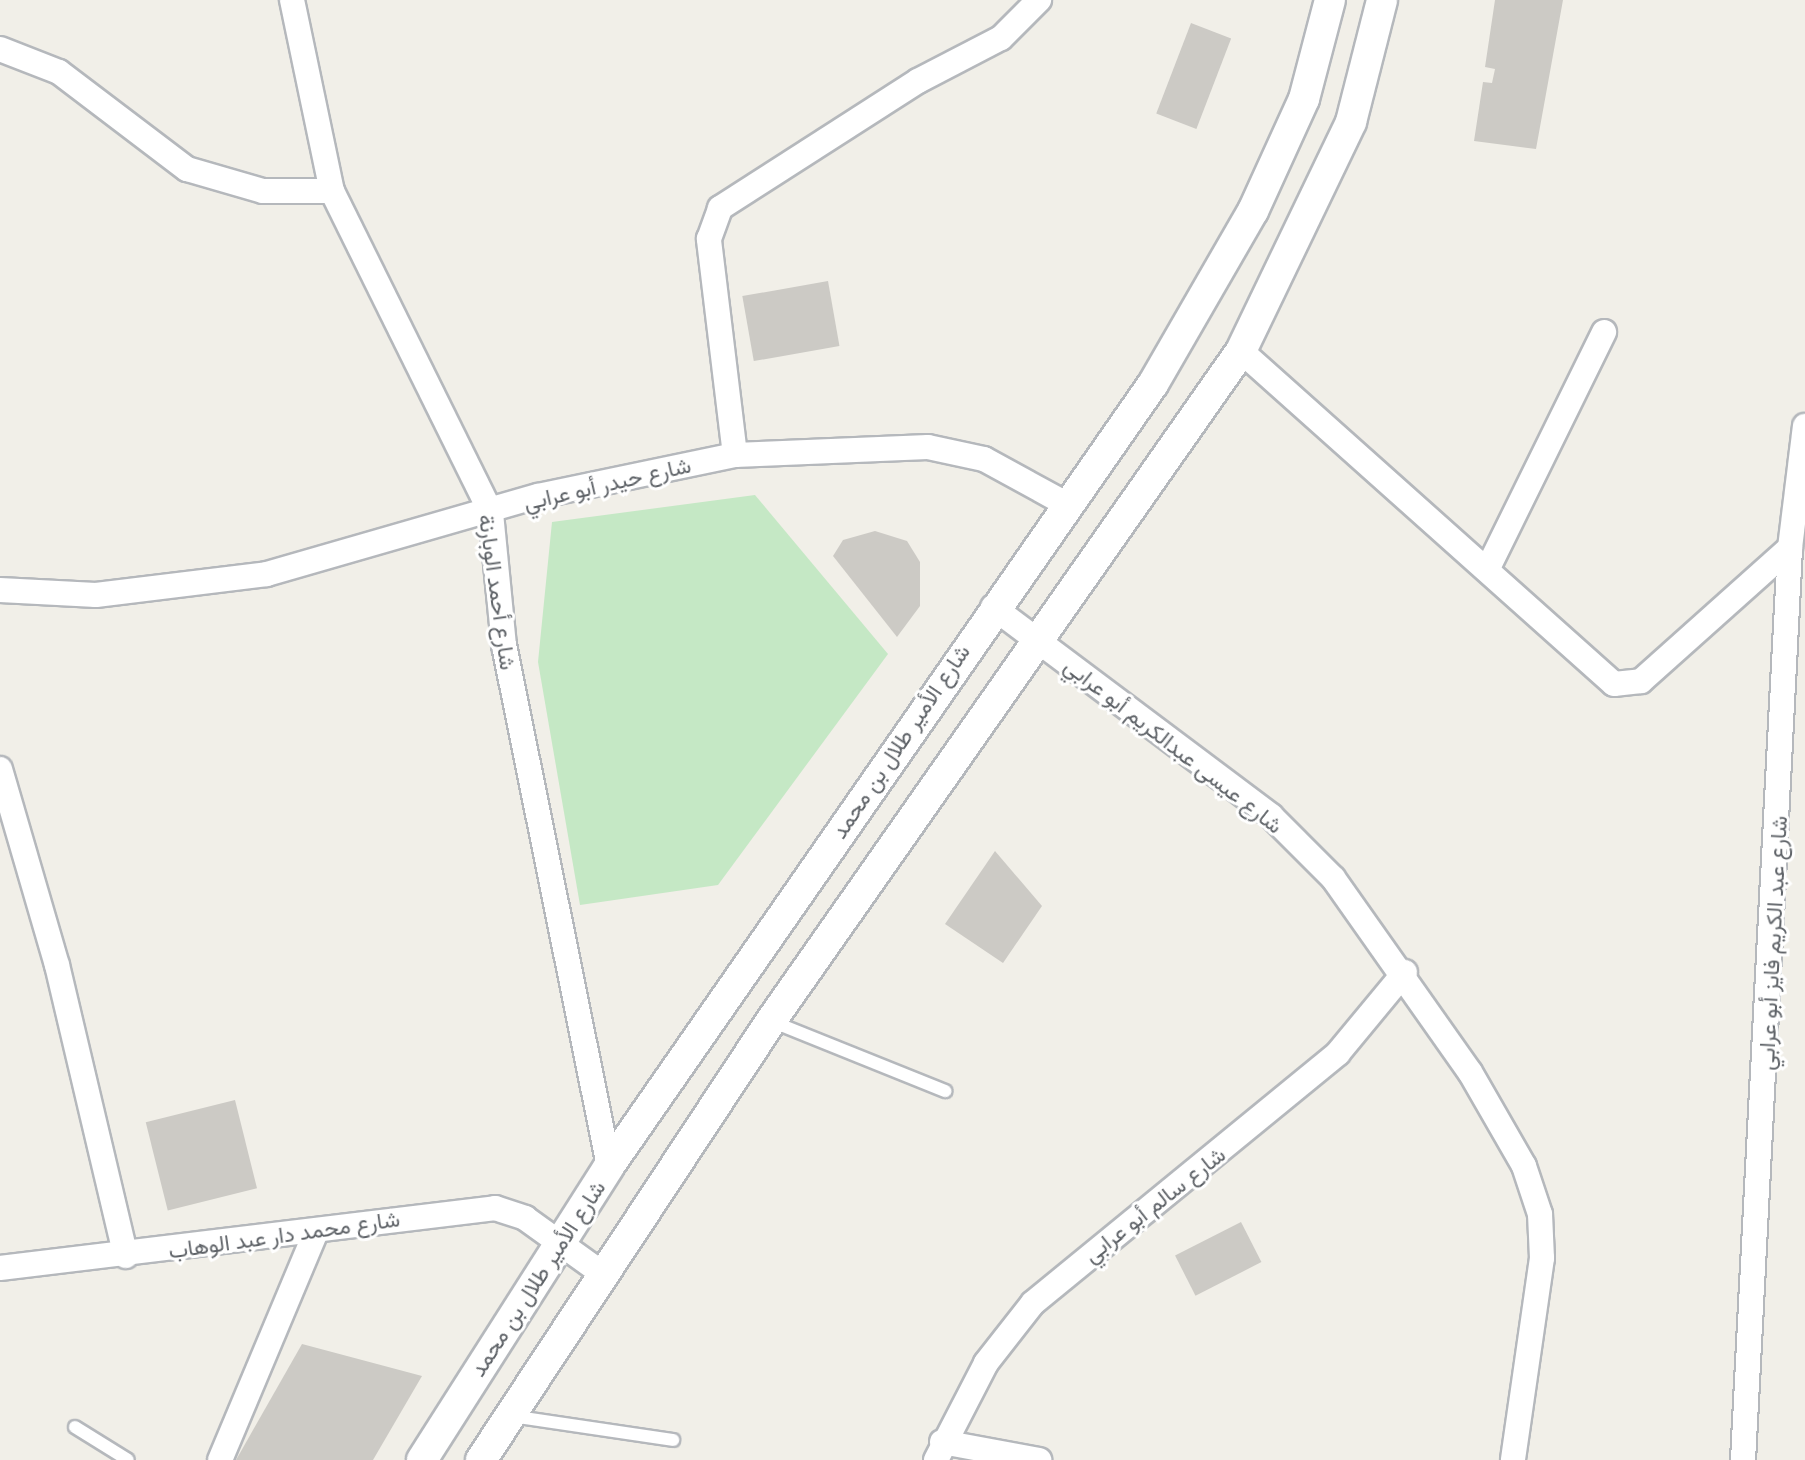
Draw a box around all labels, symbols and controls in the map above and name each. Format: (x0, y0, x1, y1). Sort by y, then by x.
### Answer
street label: شارع حيدر أبو عرابي (521, 451, 693, 515)
street label: شارع أحمد الوبارنة (474, 513, 522, 671)
street label: شارع الأمير طلال بن محمد (825, 639, 975, 843)
street label: شارع عيسى عبدالكريم أبو عرابي (1060, 652, 1288, 838)
street label: شارع عبد الكريم فايز أبو عرابي (1752, 815, 1792, 1071)
street label: شارع سالم أبو عرابي (1078, 1141, 1230, 1267)
street label: شارع الأمير طلال بن محمد (464, 1175, 610, 1381)
street label: شارع محمد دار عبد الوهاب (167, 1205, 401, 1263)

